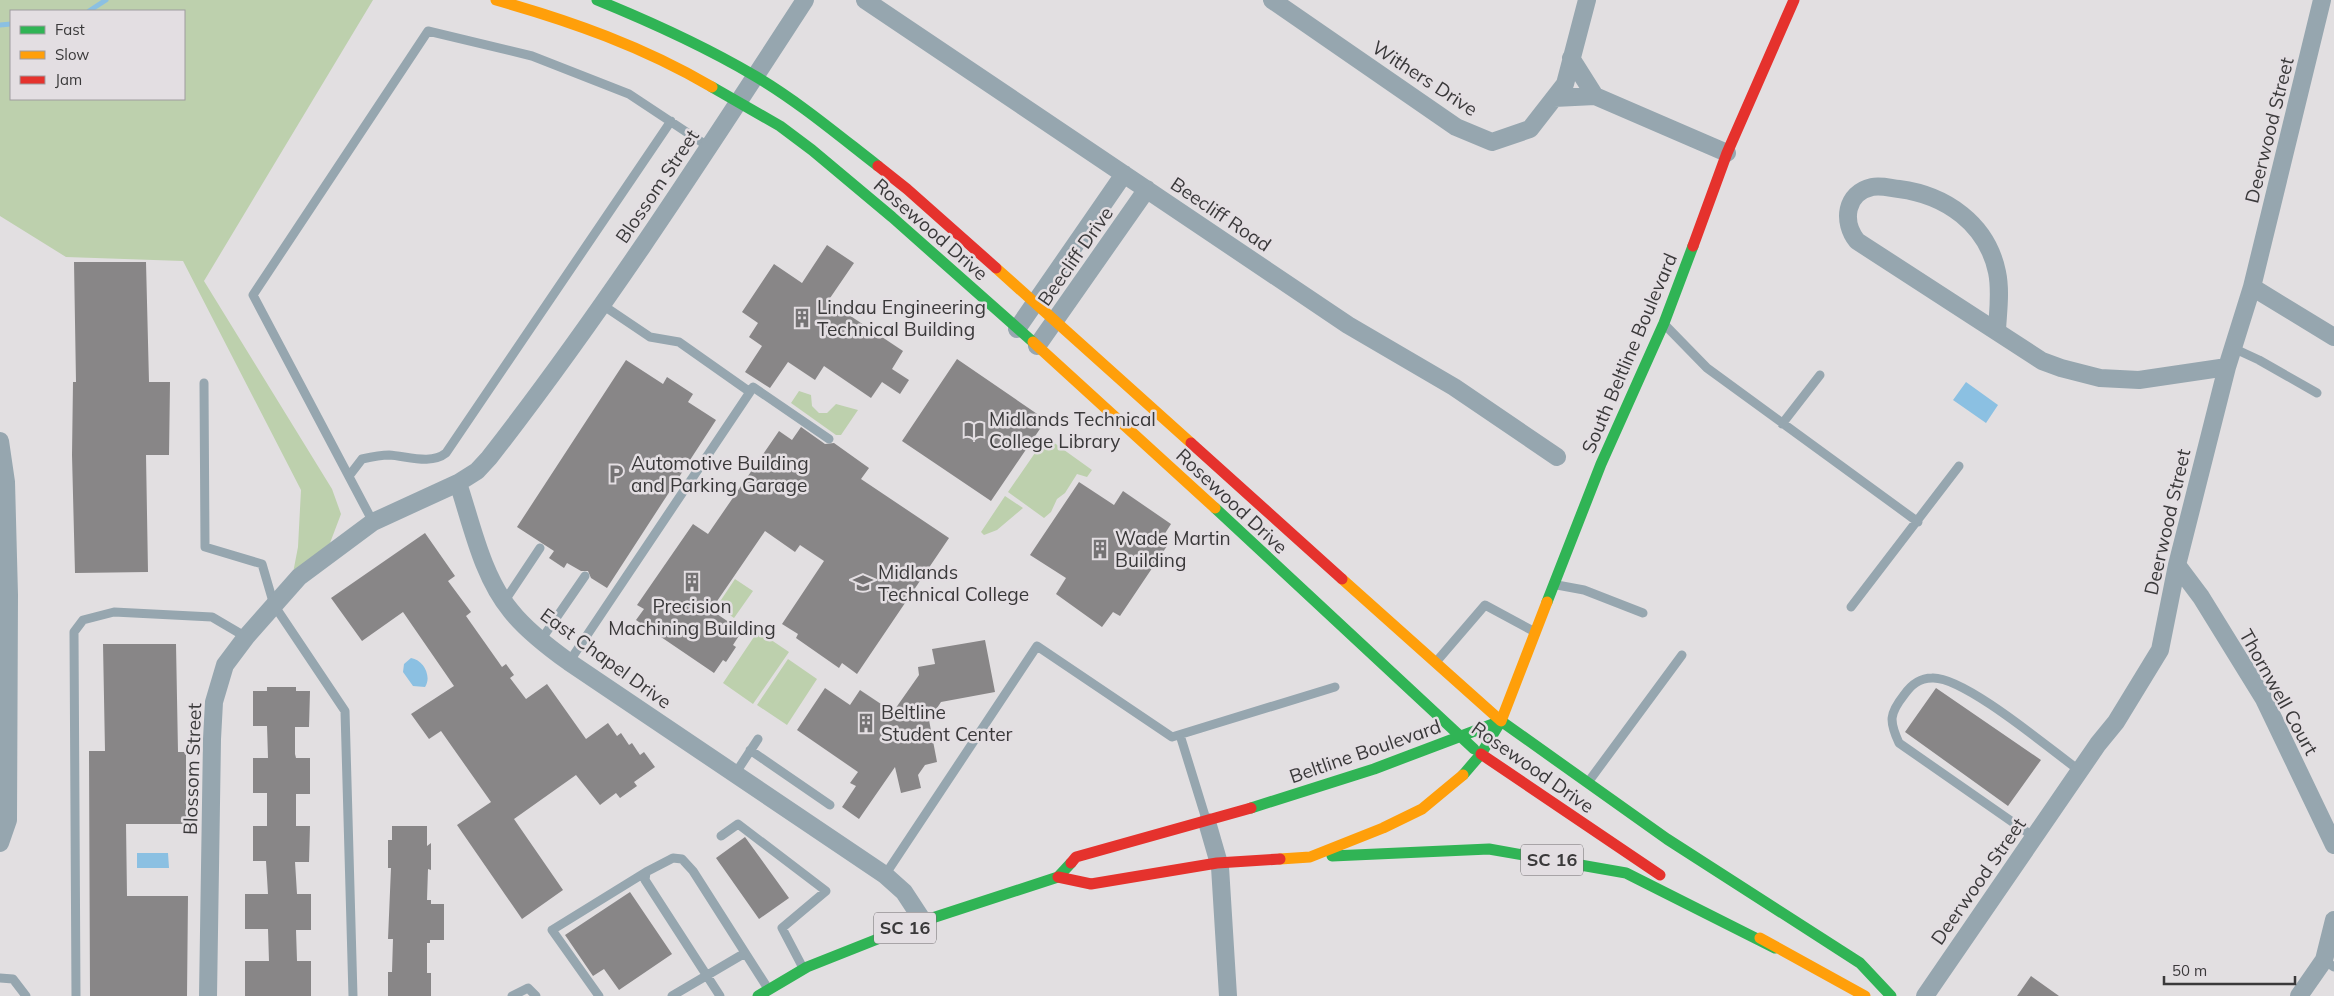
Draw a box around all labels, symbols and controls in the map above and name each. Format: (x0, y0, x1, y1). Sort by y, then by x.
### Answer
legend (10, 10, 185, 100)
text: Fast (55, 20, 85, 39)
street label: Withers Drive (1368, 35, 1482, 121)
text: Slow (55, 45, 89, 64)
street label: Deerwood Street (2239, 54, 2299, 205)
text: Jam (55, 70, 82, 89)
street label: Blossom Street (610, 124, 704, 247)
street label: Beecliff Road (1166, 172, 1276, 256)
street label: Rosewood Drive (869, 173, 993, 285)
street label: Beecliff Drive (1032, 202, 1118, 310)
street label: South Beltline Boulevard (1576, 249, 1682, 457)
place label: Lindau Engineering Technical Building (817, 295, 986, 341)
building icon: Lindau Engineering Technical Building (791, 307, 813, 329)
place label: Midlands Technical College Library (989, 407, 1156, 453)
library icon: Midlands Technical College Library (963, 419, 985, 441)
street label: Rosewood Drive (1171, 443, 1293, 559)
street label: Deerwood Street (2139, 446, 2196, 597)
place label: Automotive Building and Parking Garage (631, 451, 809, 497)
parking icon: Automotive Building and Parking Garage (605, 463, 627, 485)
place label: Wade Martin Building (1115, 526, 1231, 572)
building icon: Wade Martin Building (1089, 538, 1111, 560)
place label: Midlands Technical College (878, 560, 1029, 606)
building icon: Precision Machining Building (681, 571, 703, 593)
school or university icon: Midlands Technical College (852, 572, 874, 594)
place label: Precision Machining Building (608, 594, 776, 640)
street label: East Chapel Drive (536, 602, 676, 714)
street label: Thornwell Court (2234, 625, 2324, 759)
place label: Beltline Student Center (881, 700, 1013, 746)
street label: Blossom Street (178, 702, 206, 835)
building icon: Beltline Student Center (855, 712, 877, 734)
street label: Beltline Boulevard (1286, 714, 1444, 788)
street label: Rosewood Drive (1467, 716, 1599, 818)
street label: Deerwood Street (1925, 813, 2031, 949)
road number: SC 16 (1521, 844, 1583, 876)
road number: SC 16 (874, 912, 936, 944)
scale bar (2164, 954, 2295, 986)
text: 50 m (2172, 961, 2207, 980)

